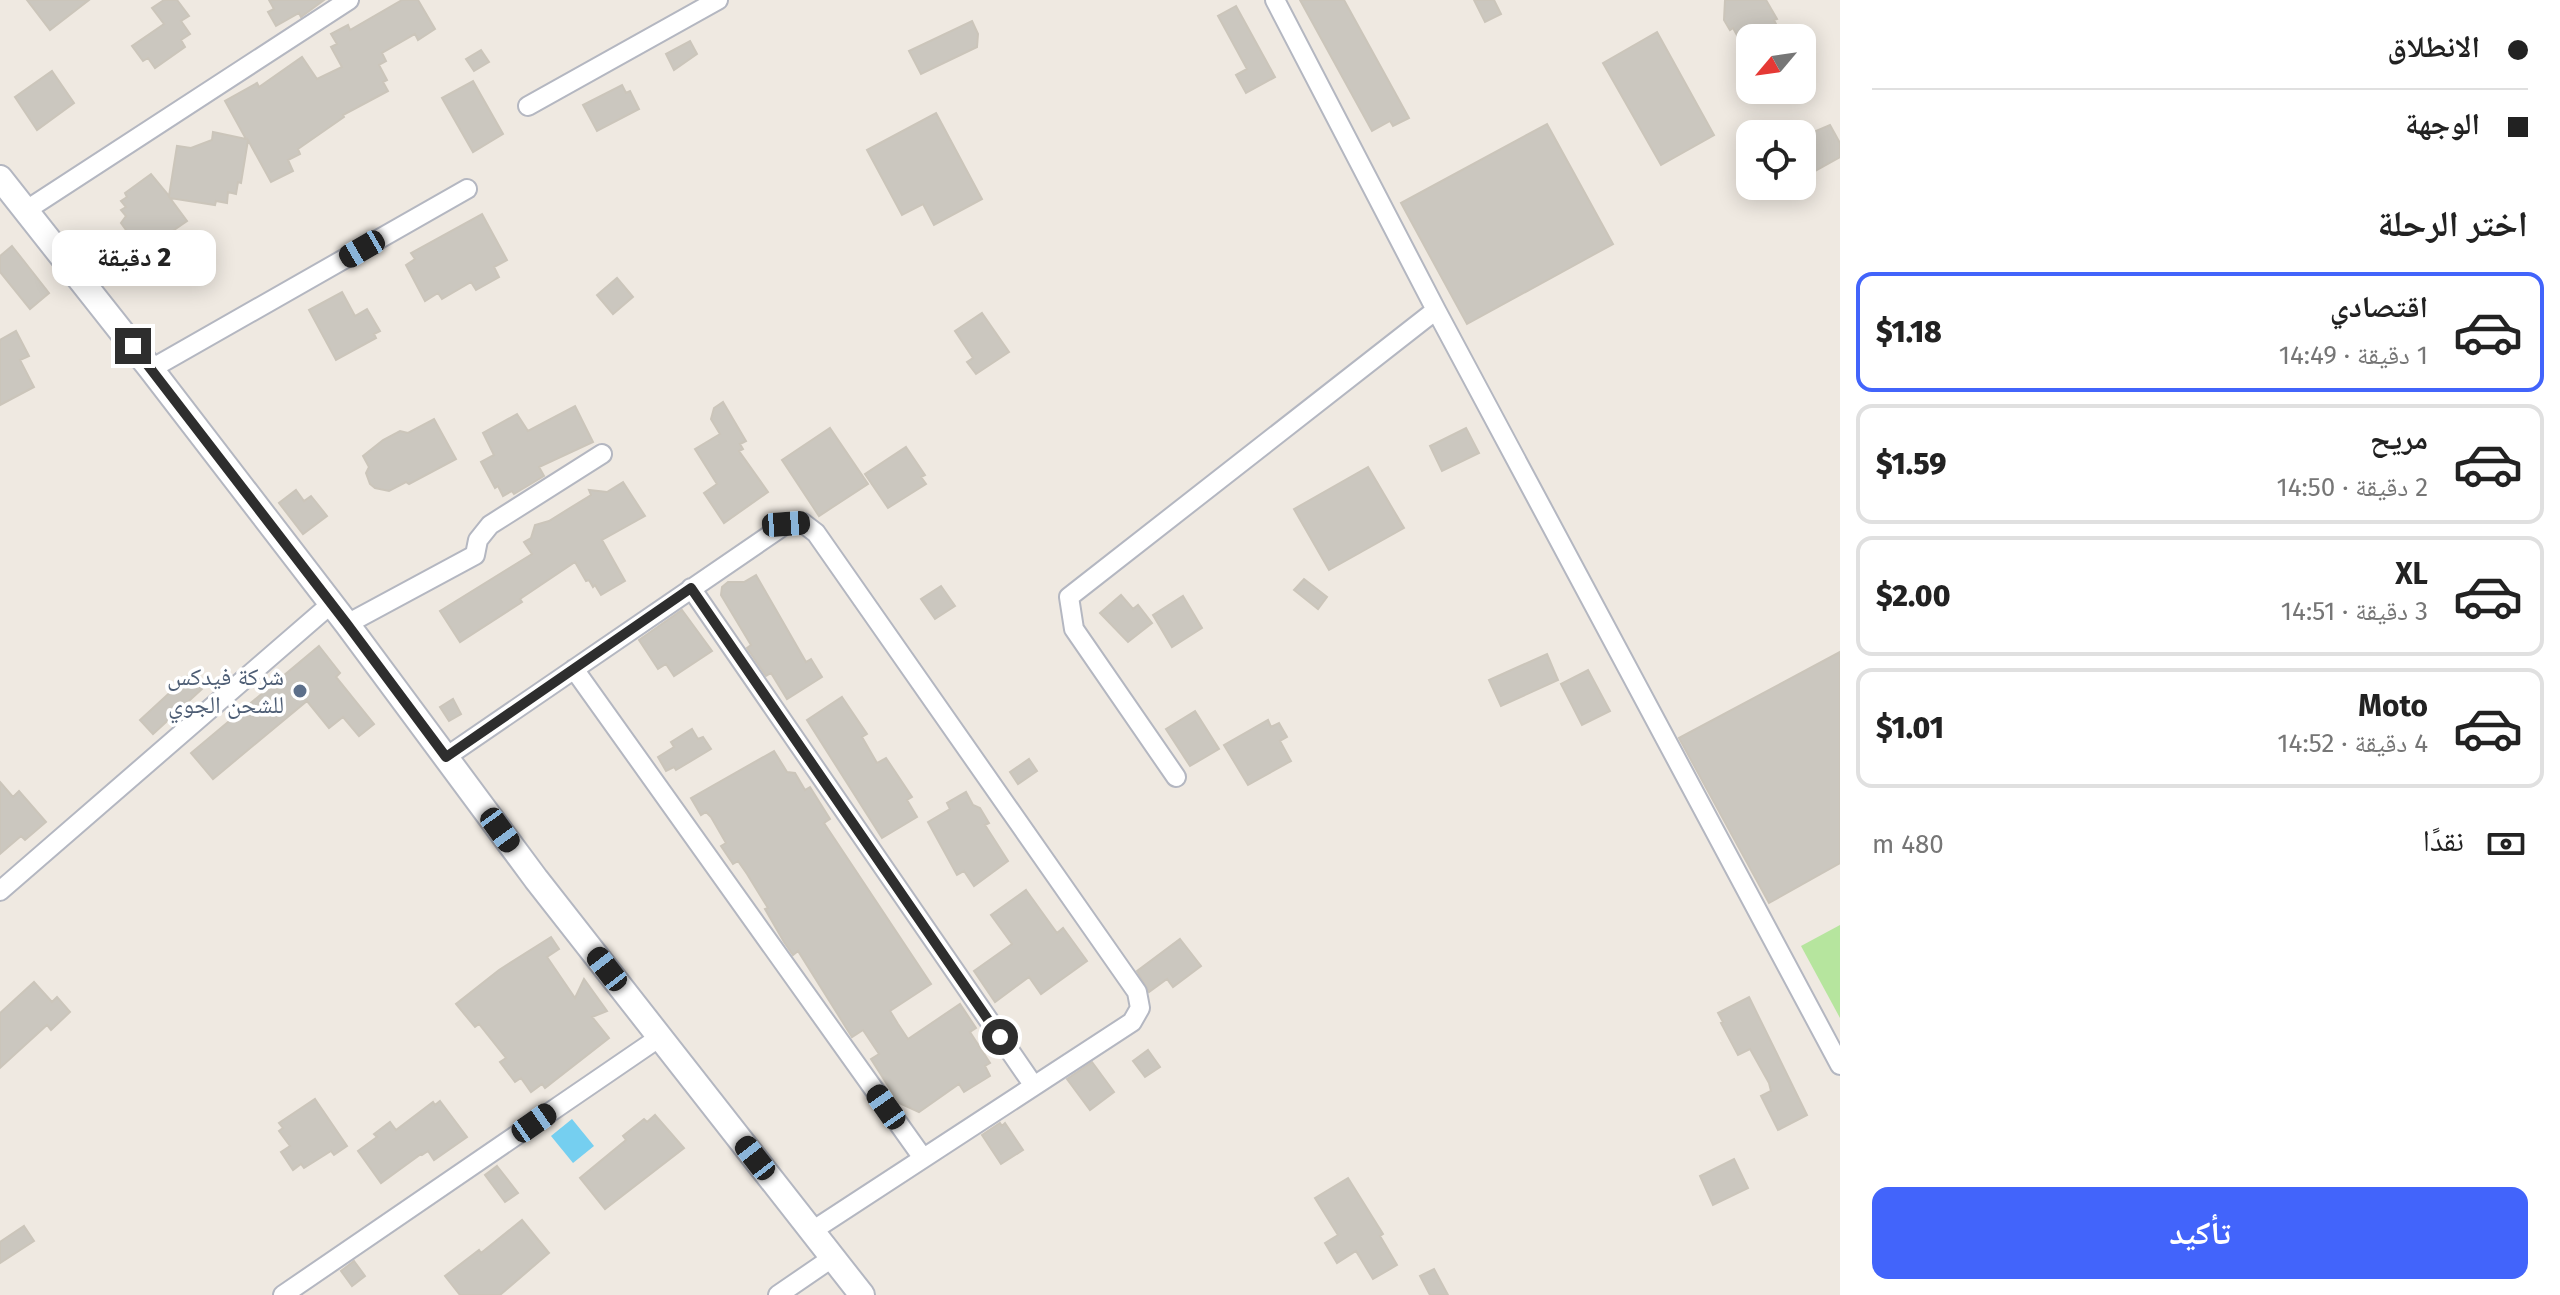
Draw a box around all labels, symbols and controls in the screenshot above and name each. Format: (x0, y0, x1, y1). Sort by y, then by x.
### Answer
north arrow (1736, 24, 1816, 104)
map controls (1736, 24, 1816, 200)
text: الانطلاق (2387, 29, 2480, 65)
text: الوجهة (2405, 106, 2480, 142)
button: locate (1736, 120, 1816, 200)
text: اختر الرحلة (2377, 202, 2528, 246)
car (335, 227, 389, 271)
callout: 2 دقيقة (51, 230, 215, 286)
text: 2 دقيقة (97, 242, 171, 273)
text: اقتصادي (2330, 289, 2428, 325)
icon: car (2452, 296, 2524, 368)
text: $1.18 (1876, 314, 1942, 350)
route end (115, 328, 151, 364)
text: 1 دقيقة · 14:49 (2279, 340, 2428, 371)
text: مريح (2370, 421, 2428, 457)
icon: car (2452, 428, 2524, 500)
text: $1.59 (1876, 446, 1946, 482)
text: 2 دقيقة · 14:50 (2276, 472, 2428, 503)
car (761, 510, 811, 538)
text: XL (2395, 556, 2428, 592)
icon: car (2452, 560, 2524, 632)
text: $2.00 (1876, 578, 1950, 614)
text: 3 دقيقة · 14:51 (2281, 596, 2428, 627)
place label: شركة فيدكس للشحن الجوي (167, 663, 284, 724)
marker: شركة فيدكس للشحن الجوي (291, 682, 309, 700)
text: Moto (2358, 688, 2428, 724)
icon: car (2452, 692, 2524, 764)
text: $1.01 (1876, 710, 1944, 746)
text: 4 دقيقة · 14:52 (2277, 728, 2428, 759)
car (476, 804, 524, 856)
icon: cash (2484, 822, 2528, 866)
text: نقدًا (2423, 823, 2464, 859)
text: 480 m (1872, 829, 1944, 860)
car (583, 943, 631, 995)
route start (982, 1019, 1018, 1055)
car (862, 1080, 910, 1134)
car (507, 1099, 561, 1147)
car (731, 1132, 779, 1184)
button: تأكيد (1872, 1187, 2528, 1279)

